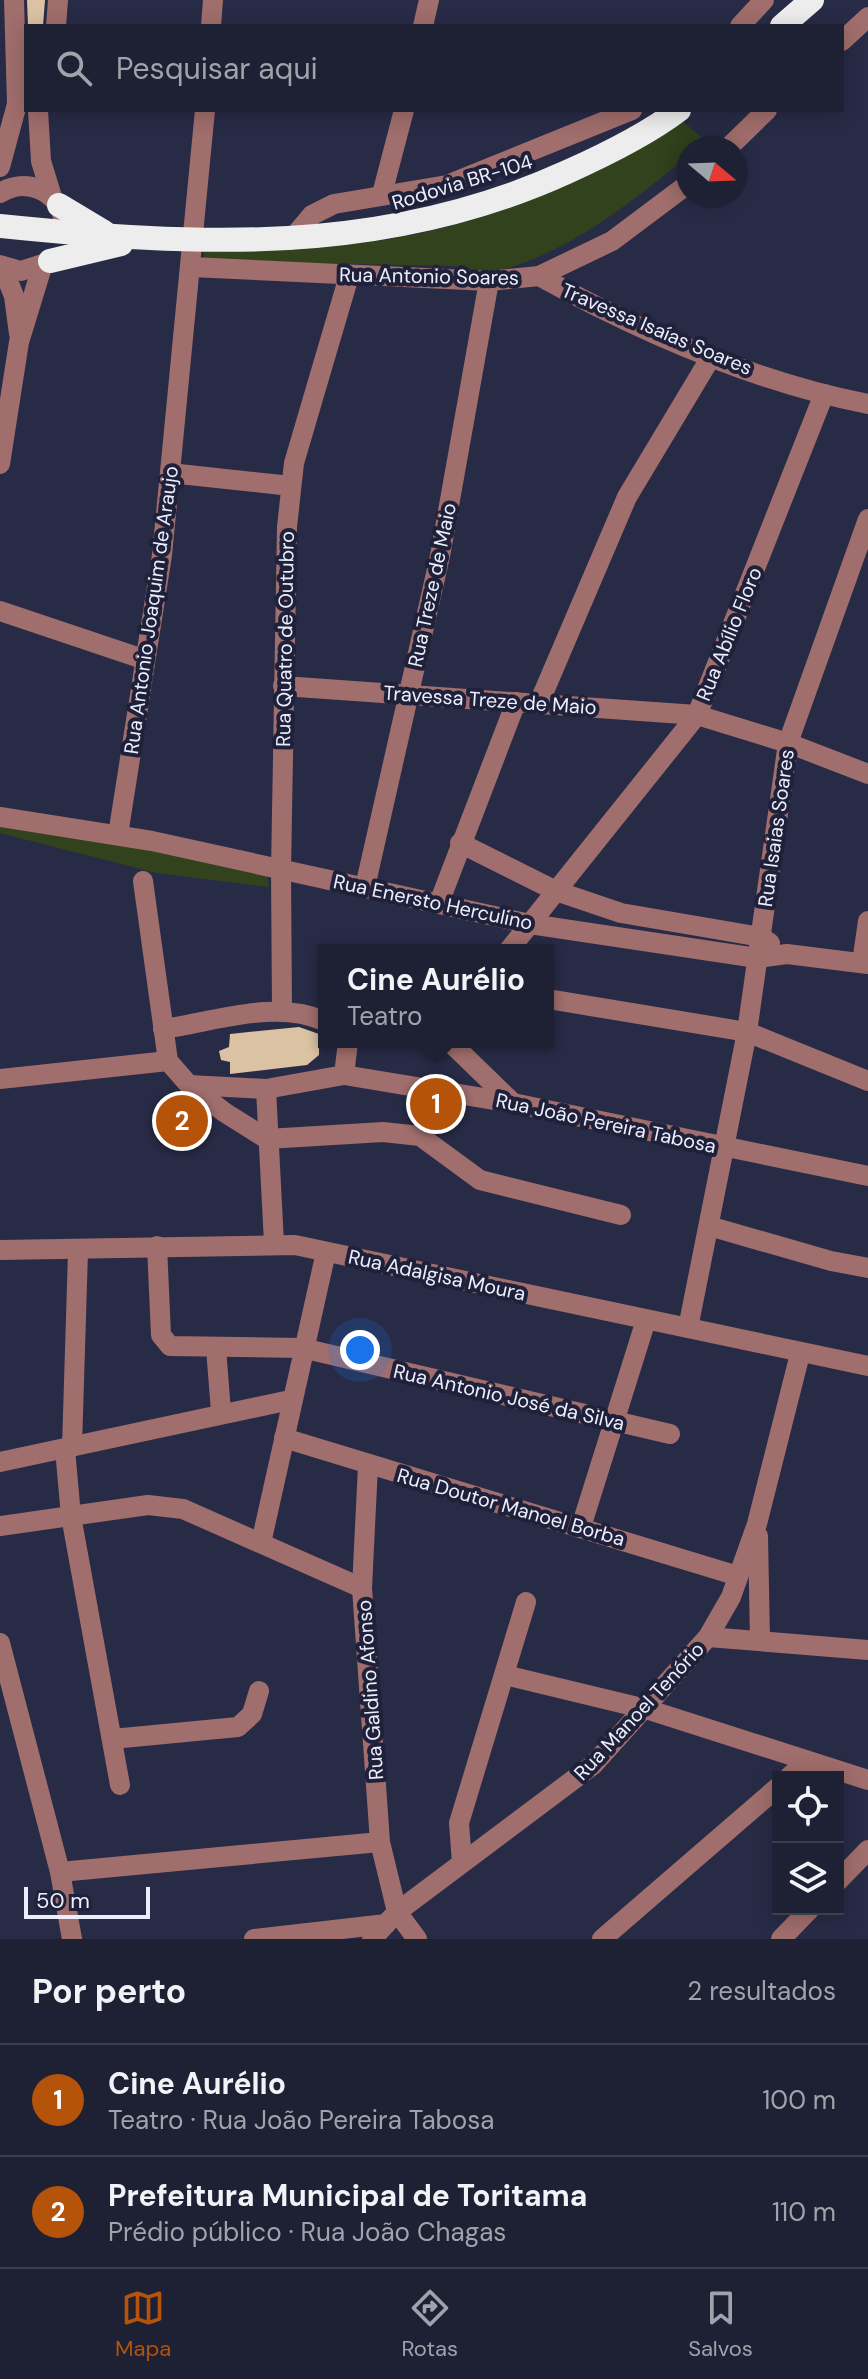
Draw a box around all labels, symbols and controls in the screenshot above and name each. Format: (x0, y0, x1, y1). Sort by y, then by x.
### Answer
search box (24, 24, 844, 112)
icon: search (52, 46, 96, 90)
text: Pesquisar aqui (116, 49, 318, 88)
north arrow (676, 136, 748, 208)
street label: Rodovia BR-104 (389, 148, 535, 216)
street label: Rua Antonio Soares (339, 261, 519, 291)
street label: Travessa Isaías Soares (558, 277, 756, 381)
street label: Rua Antonio Joaquim de Araujo (118, 464, 184, 756)
street label: Rua Treze de Maio (402, 500, 462, 670)
street label: Rua Quatro de Outubro (270, 531, 300, 747)
street label: Rua Abílio Floro (690, 563, 768, 705)
street label: Travessa Treze de Maio (383, 680, 597, 720)
street label: Rua Isaias Soares (752, 747, 800, 909)
street label: Rua Enersto Herculino (331, 868, 535, 936)
popup (318, 944, 554, 1048)
text: Cine Aurélio (347, 960, 525, 999)
text: Teatro (347, 999, 422, 1033)
pin: 1 (410, 1074, 462, 1134)
street label: Rua João Pereira Tabosa (493, 1087, 719, 1159)
pin: 2 (156, 1091, 208, 1151)
street label: Rua Adalgisa Moura (346, 1243, 528, 1307)
your location (340, 1330, 380, 1370)
street label: Rua Antonio José da Silva (391, 1358, 627, 1436)
street label: Rua Doutor Manoel Borba (394, 1462, 628, 1552)
street label: Rua Galdino Afonso (351, 1599, 389, 1781)
street label: Rua Manoel Tenório (568, 1636, 710, 1786)
map controls (772, 1771, 844, 1915)
button: locate (772, 1771, 844, 1843)
button: layers (772, 1843, 844, 1915)
scale bar (24, 1883, 150, 1919)
text: 50 m (36, 1886, 90, 1915)
text: Por perto (32, 1969, 186, 2014)
text: 2 resultados (687, 1974, 836, 2008)
text: Cine Aurélio (108, 2064, 286, 2103)
text: 1 (53, 2083, 63, 2117)
text: 100 m (762, 2083, 836, 2117)
text: Teatro · Rua João Pereira Tabosa (108, 2103, 494, 2137)
text: Prefeitura Municipal de Toritama (108, 2176, 587, 2215)
text: 2 (50, 2195, 66, 2229)
text: 110 m (772, 2195, 836, 2229)
text: Prédio público · Rua João Chagas (108, 2215, 506, 2249)
tab: Mapa (115, 2286, 171, 2363)
tab: Rotas (401, 2286, 458, 2363)
tab: Salvos (688, 2286, 753, 2363)

